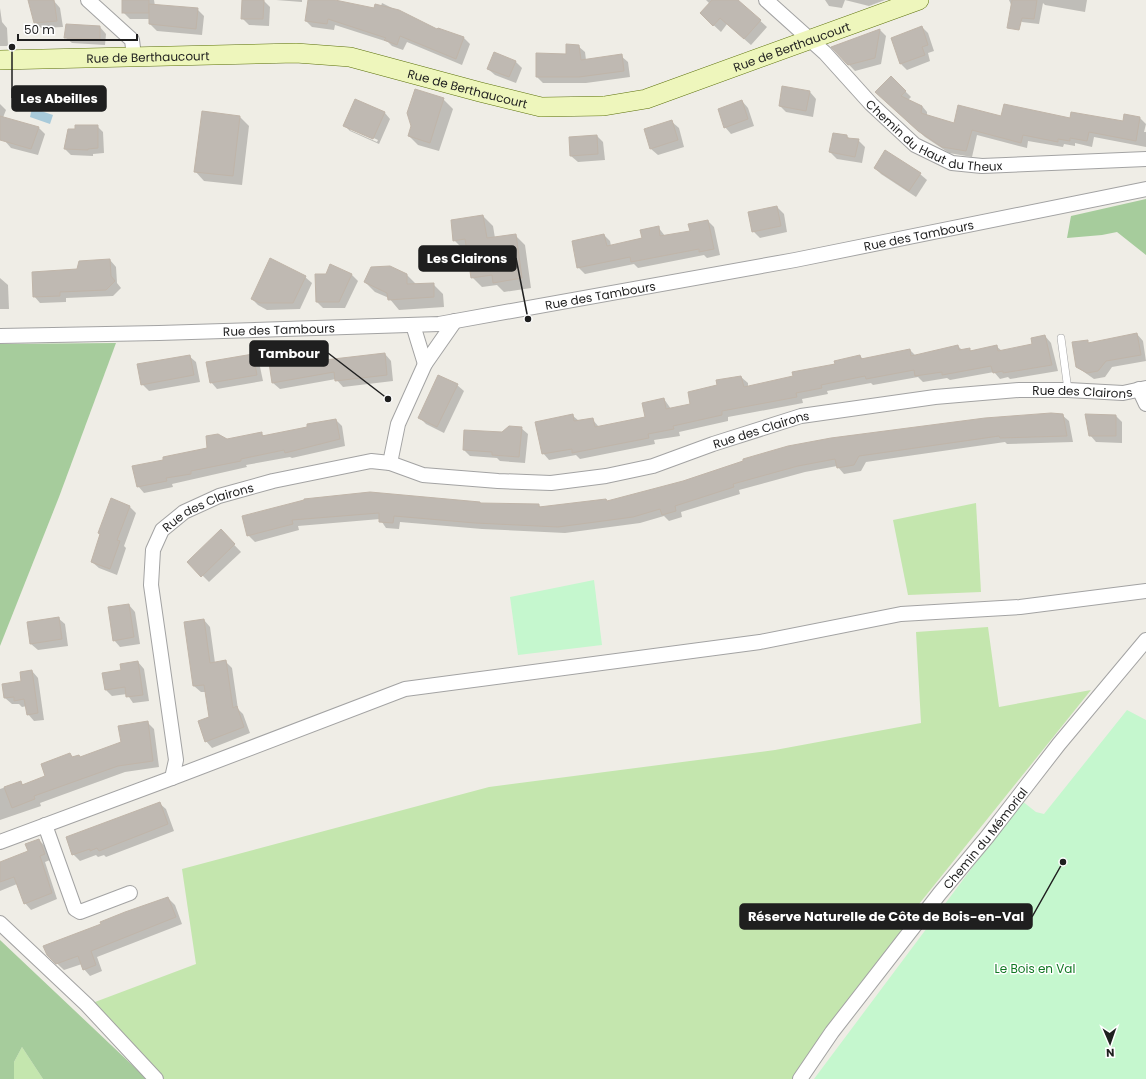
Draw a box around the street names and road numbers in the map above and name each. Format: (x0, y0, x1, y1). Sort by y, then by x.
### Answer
street label: Rue de Berthaucourt (731, 17, 852, 75)
street label: Rue de Berthaucourt (86, 47, 210, 66)
street label: Rue de Berthaucourt (406, 64, 529, 112)
street label: Chemin du Haut du Theux (862, 95, 1003, 175)
street label: Rue des Tambours (862, 216, 975, 254)
street label: Rue des Tambours (544, 277, 657, 313)
street label: Rue des Tambours (223, 319, 335, 339)
street label: Rue des Clairons (1032, 381, 1134, 402)
street label: Rue des Clairons (711, 406, 810, 452)
street label: Rue des Clairons (158, 478, 255, 535)
street label: Chemin du Mémorial (939, 784, 1031, 892)

